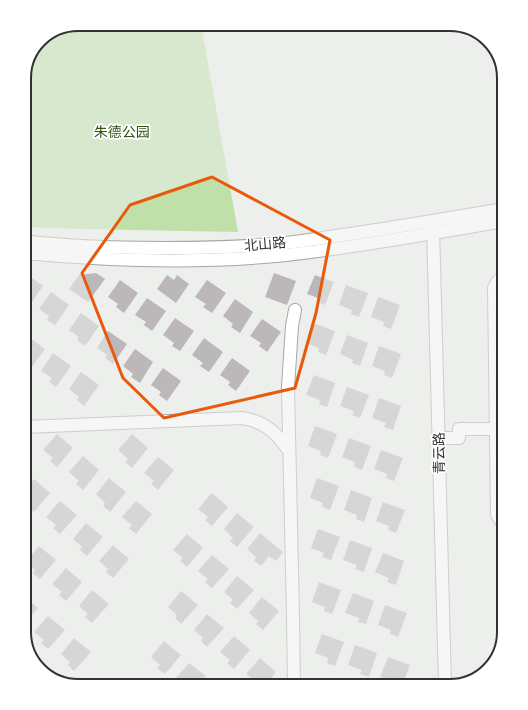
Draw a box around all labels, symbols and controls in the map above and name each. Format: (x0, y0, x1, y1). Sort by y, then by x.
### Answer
park label: 朱德公园 (94, 124, 150, 140)
street label: 北山路 (243, 234, 287, 254)
street label: 青云路 (431, 432, 447, 474)

